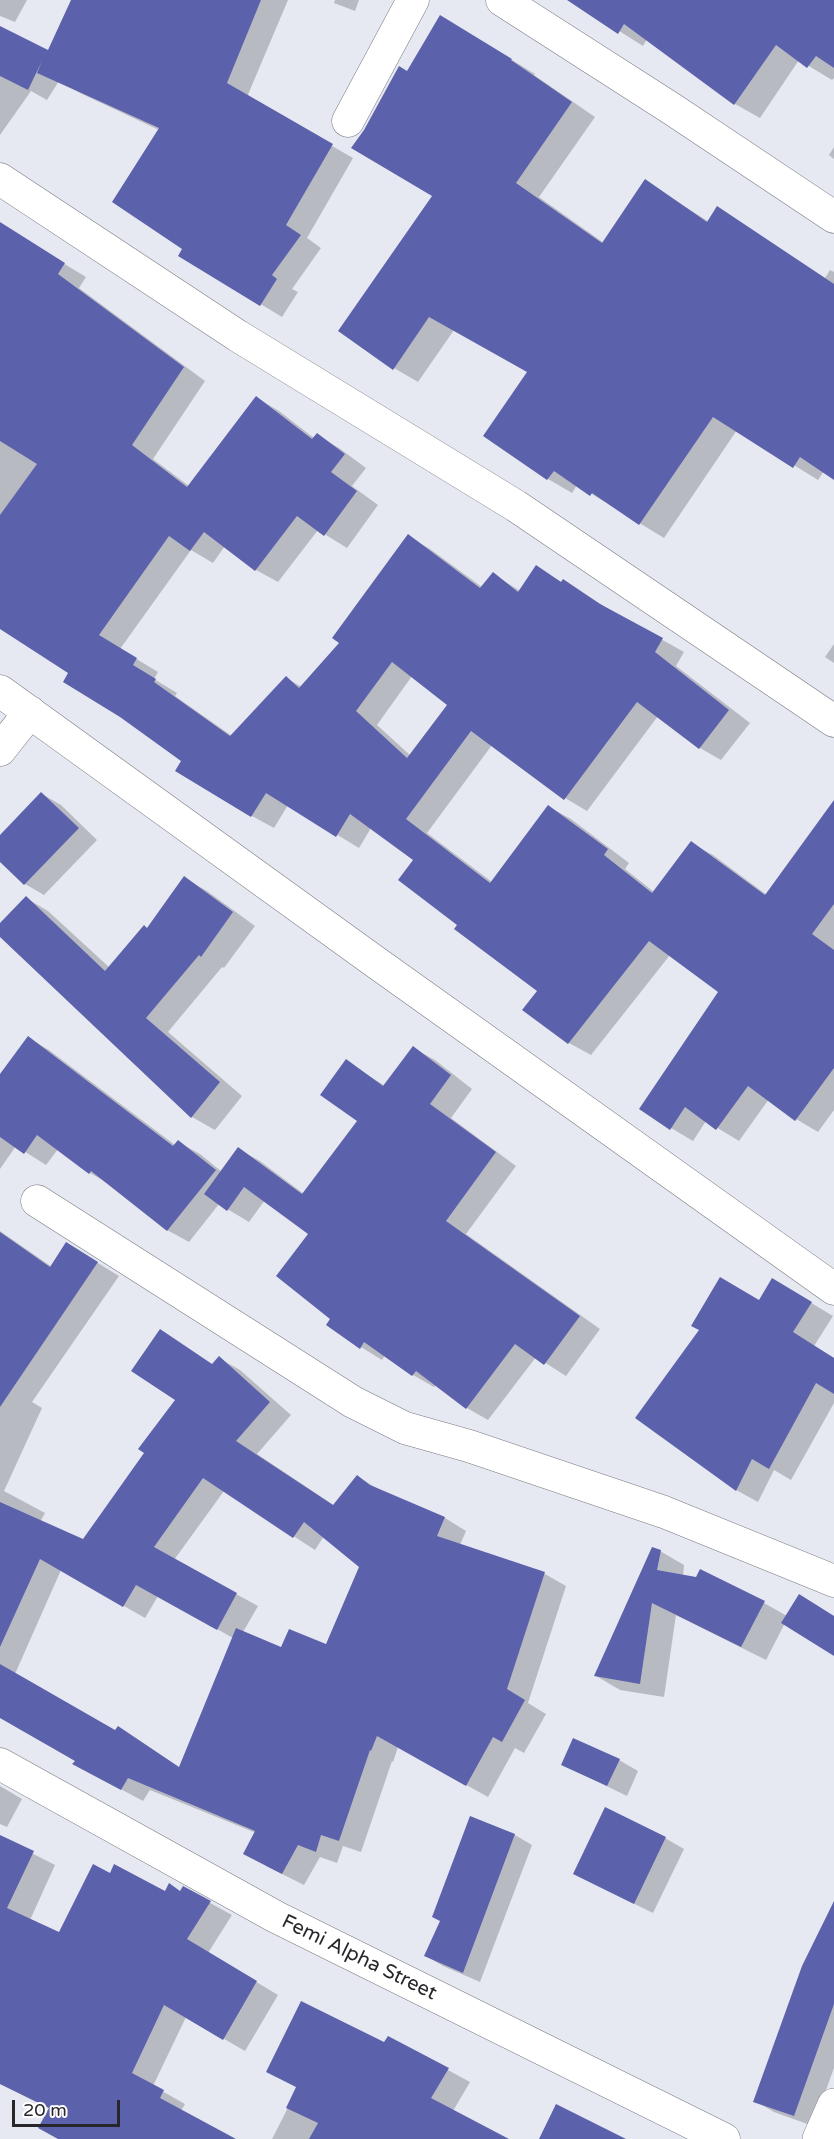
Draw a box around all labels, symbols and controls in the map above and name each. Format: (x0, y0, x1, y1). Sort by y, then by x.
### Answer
street label: Femi Alpha Street (278, 1910, 440, 2006)
scale bar (15, 2088, 123, 2126)
text: 20 m (23, 2099, 67, 2121)

